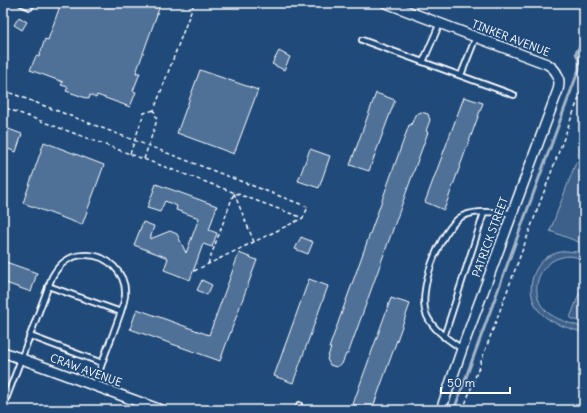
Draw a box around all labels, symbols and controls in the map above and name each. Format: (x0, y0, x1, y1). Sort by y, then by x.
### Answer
street label: TINKER AVENUE (470, 17, 552, 59)
street label: PATRICK STREET (469, 195, 511, 279)
street label: CRAW AVENUE (48, 351, 124, 389)
scale bar (441, 369, 510, 395)
text: 50 m (447, 375, 476, 390)

